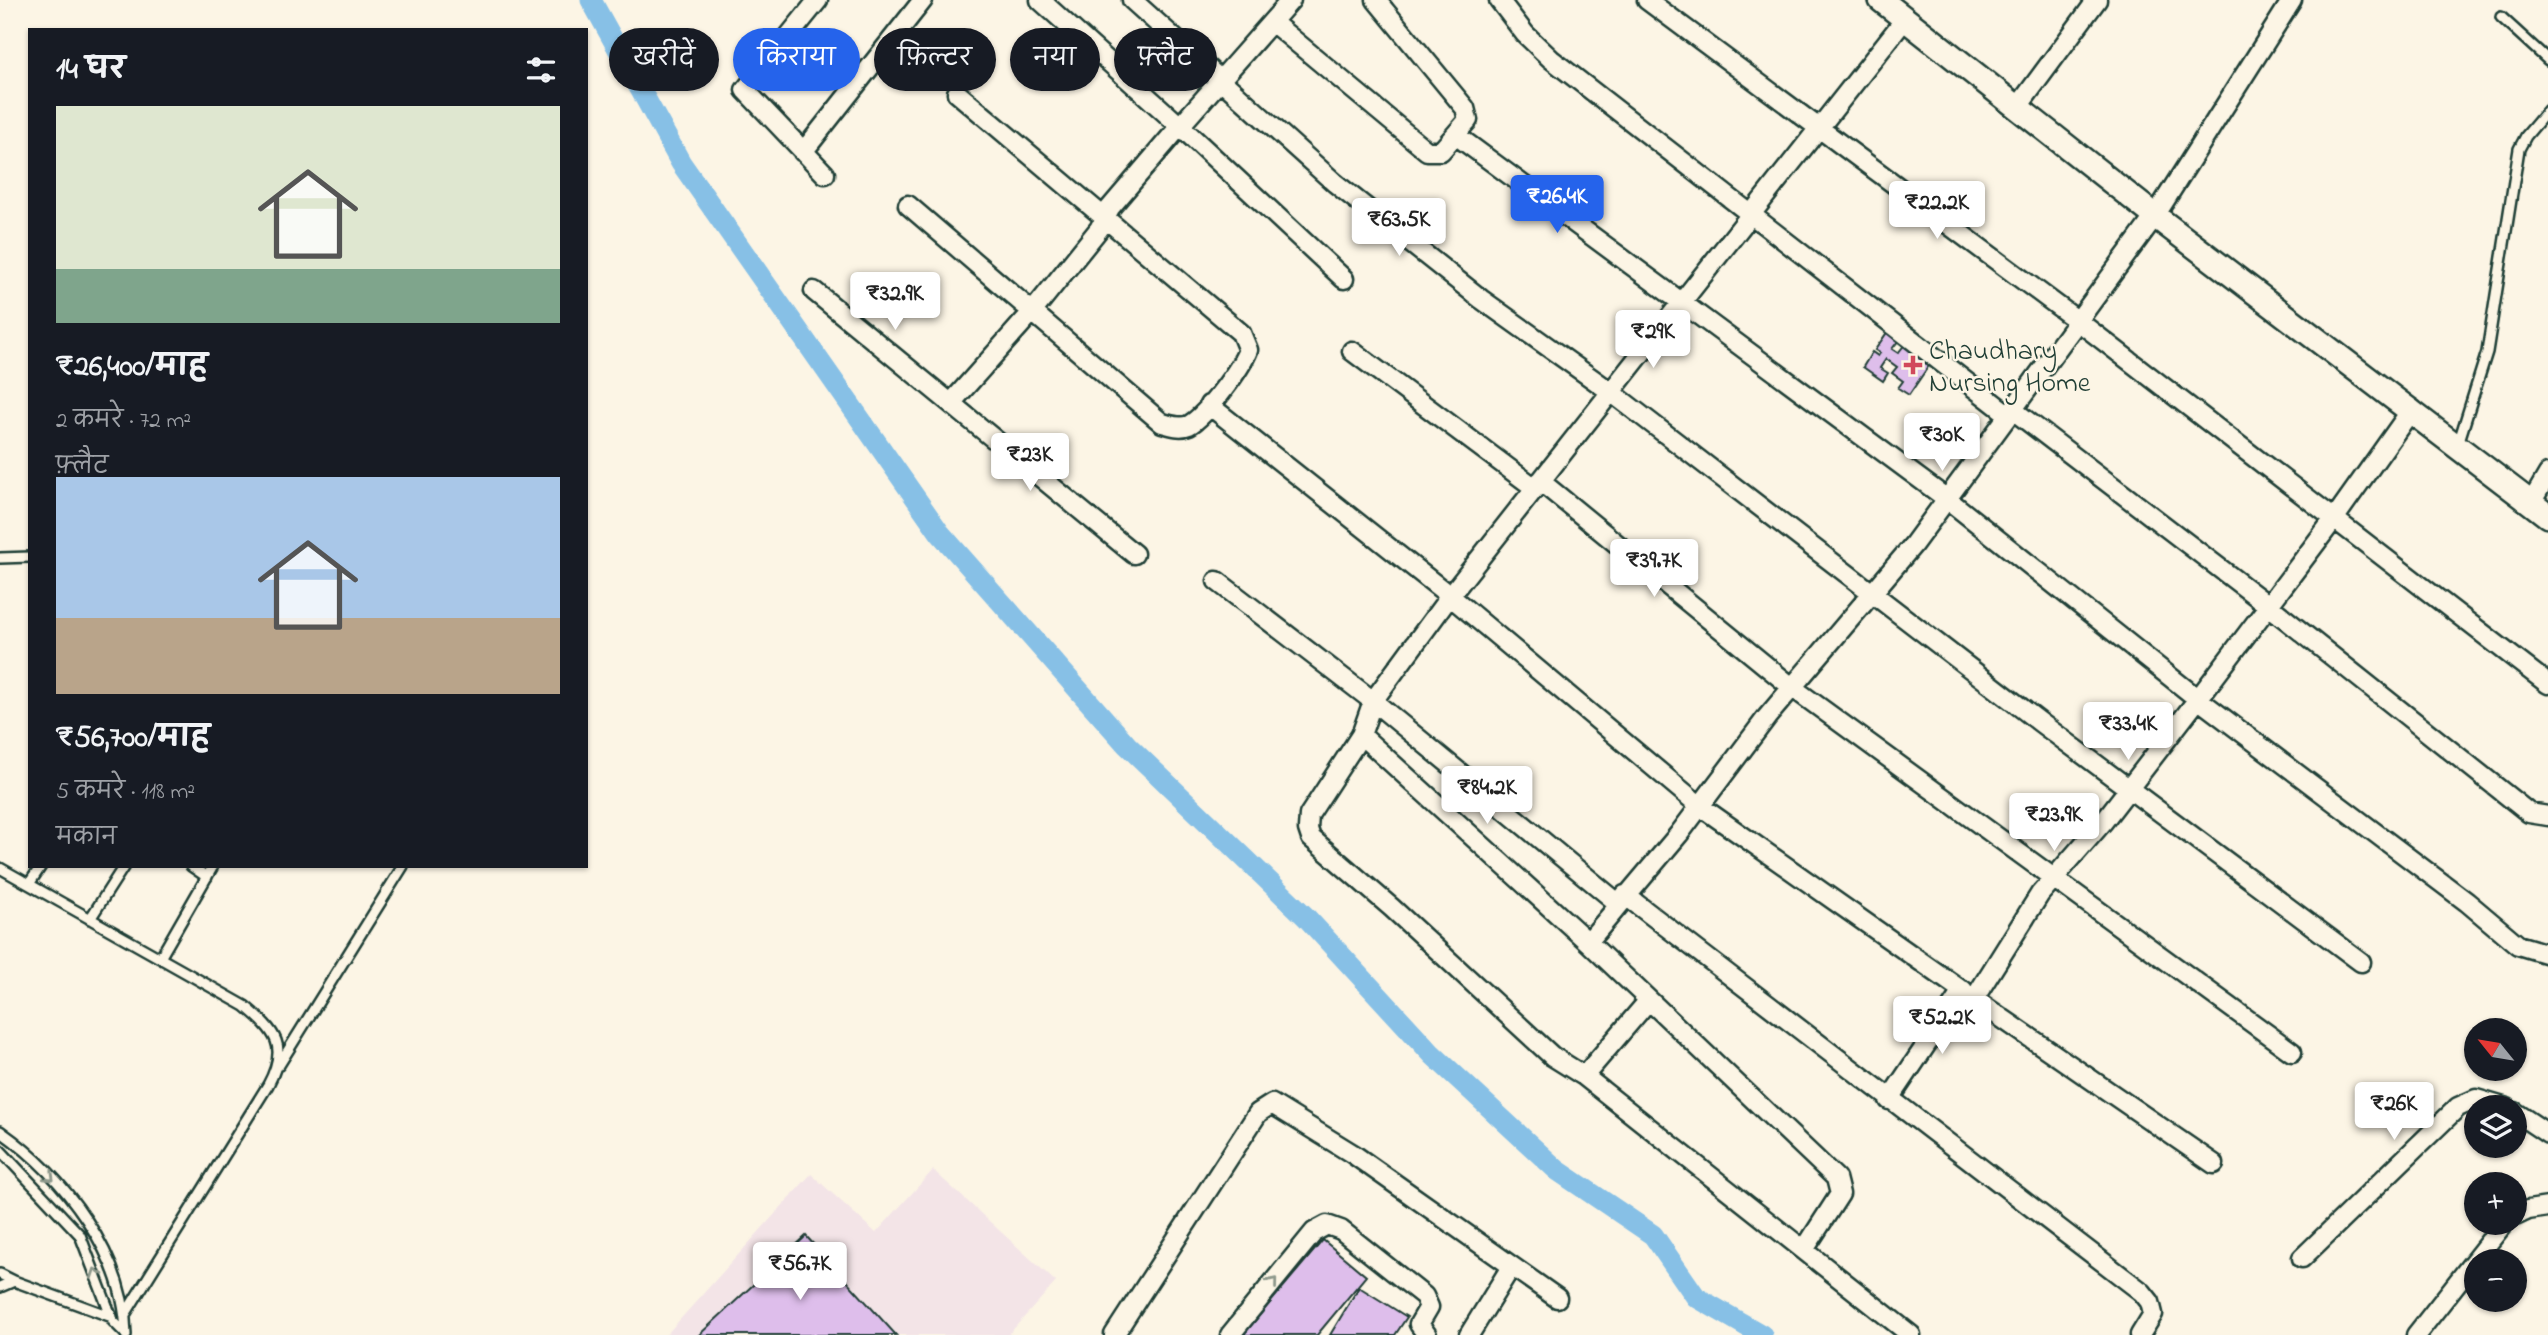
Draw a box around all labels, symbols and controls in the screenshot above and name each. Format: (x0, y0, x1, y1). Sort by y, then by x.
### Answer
chip: खरीदें (609, 28, 719, 91)
chip: किराया (733, 28, 860, 91)
chip: फ़िल्टर (874, 28, 996, 91)
chip: नया (1010, 28, 1100, 91)
chip: फ़्लैट (1114, 28, 1217, 91)
text: 14 घर (56, 49, 125, 93)
icon: filters (522, 51, 560, 89)
icon: home (245, 151, 371, 277)
pin: ₹26.4K (1500, 176, 1614, 235)
text: ₹26.4K (1527, 181, 1587, 214)
pin: ₹22.2K (1880, 182, 1994, 241)
text: ₹22.2K (1905, 187, 1969, 220)
pin: ₹63.5K (1342, 198, 1456, 258)
text: ₹63.5K (1368, 204, 1430, 237)
pin: ₹32.9K (838, 272, 952, 332)
text: ₹32.9K (866, 278, 924, 311)
pin: ₹29K (1612, 310, 1694, 370)
text: ₹29K (1631, 316, 1675, 349)
place label: Chaudhary Nursing Home (1929, 332, 2091, 405)
text: ₹26,400/माह (56, 346, 208, 390)
marker: Chaudhary Nursing Home (1903, 355, 1923, 375)
text: 2 कमरे · 72 m² (56, 405, 191, 438)
pin: ₹30K (1901, 414, 1983, 473)
text: ₹30K (1920, 419, 1964, 452)
pin: ₹23K (989, 434, 1071, 493)
text: ₹23K (1007, 439, 1053, 472)
text: फ़्लैट (56, 451, 108, 484)
icon: home (245, 522, 371, 648)
pin: ₹39.7K (1597, 540, 1711, 599)
text: ₹39.7K (1626, 545, 1682, 578)
pin: ₹33.4K (2071, 702, 2185, 762)
text: ₹33.4K (2099, 708, 2157, 741)
text: ₹56,700/माह (56, 717, 210, 761)
pin: ₹84.2K (1430, 766, 1544, 826)
text: ₹84.2K (1457, 772, 1517, 805)
text: 5 कमरे · 118 m² (56, 776, 195, 809)
pin: ₹23.9K (1997, 794, 2111, 853)
text: ₹23.9K (2025, 799, 2083, 832)
text: मकान (56, 822, 117, 855)
pin: ₹52.2K (1885, 996, 1999, 1056)
text: ₹52.2K (1909, 1002, 1975, 1035)
north arrow (2464, 1018, 2527, 1082)
map controls (2464, 1018, 2527, 1312)
pin: ₹26K (2353, 1082, 2435, 1142)
text: ₹26K (2371, 1088, 2417, 1121)
button: layers (2464, 1095, 2527, 1158)
one-way arrow (42, 1168, 55, 1181)
button: + (2464, 1172, 2527, 1235)
pin: ₹56.7K (743, 1242, 857, 1302)
text: ₹56.7K (769, 1248, 831, 1281)
button: − (2464, 1249, 2527, 1312)
one-way arrow (90, 1267, 104, 1279)
one-way arrow (1265, 1278, 1278, 1290)

